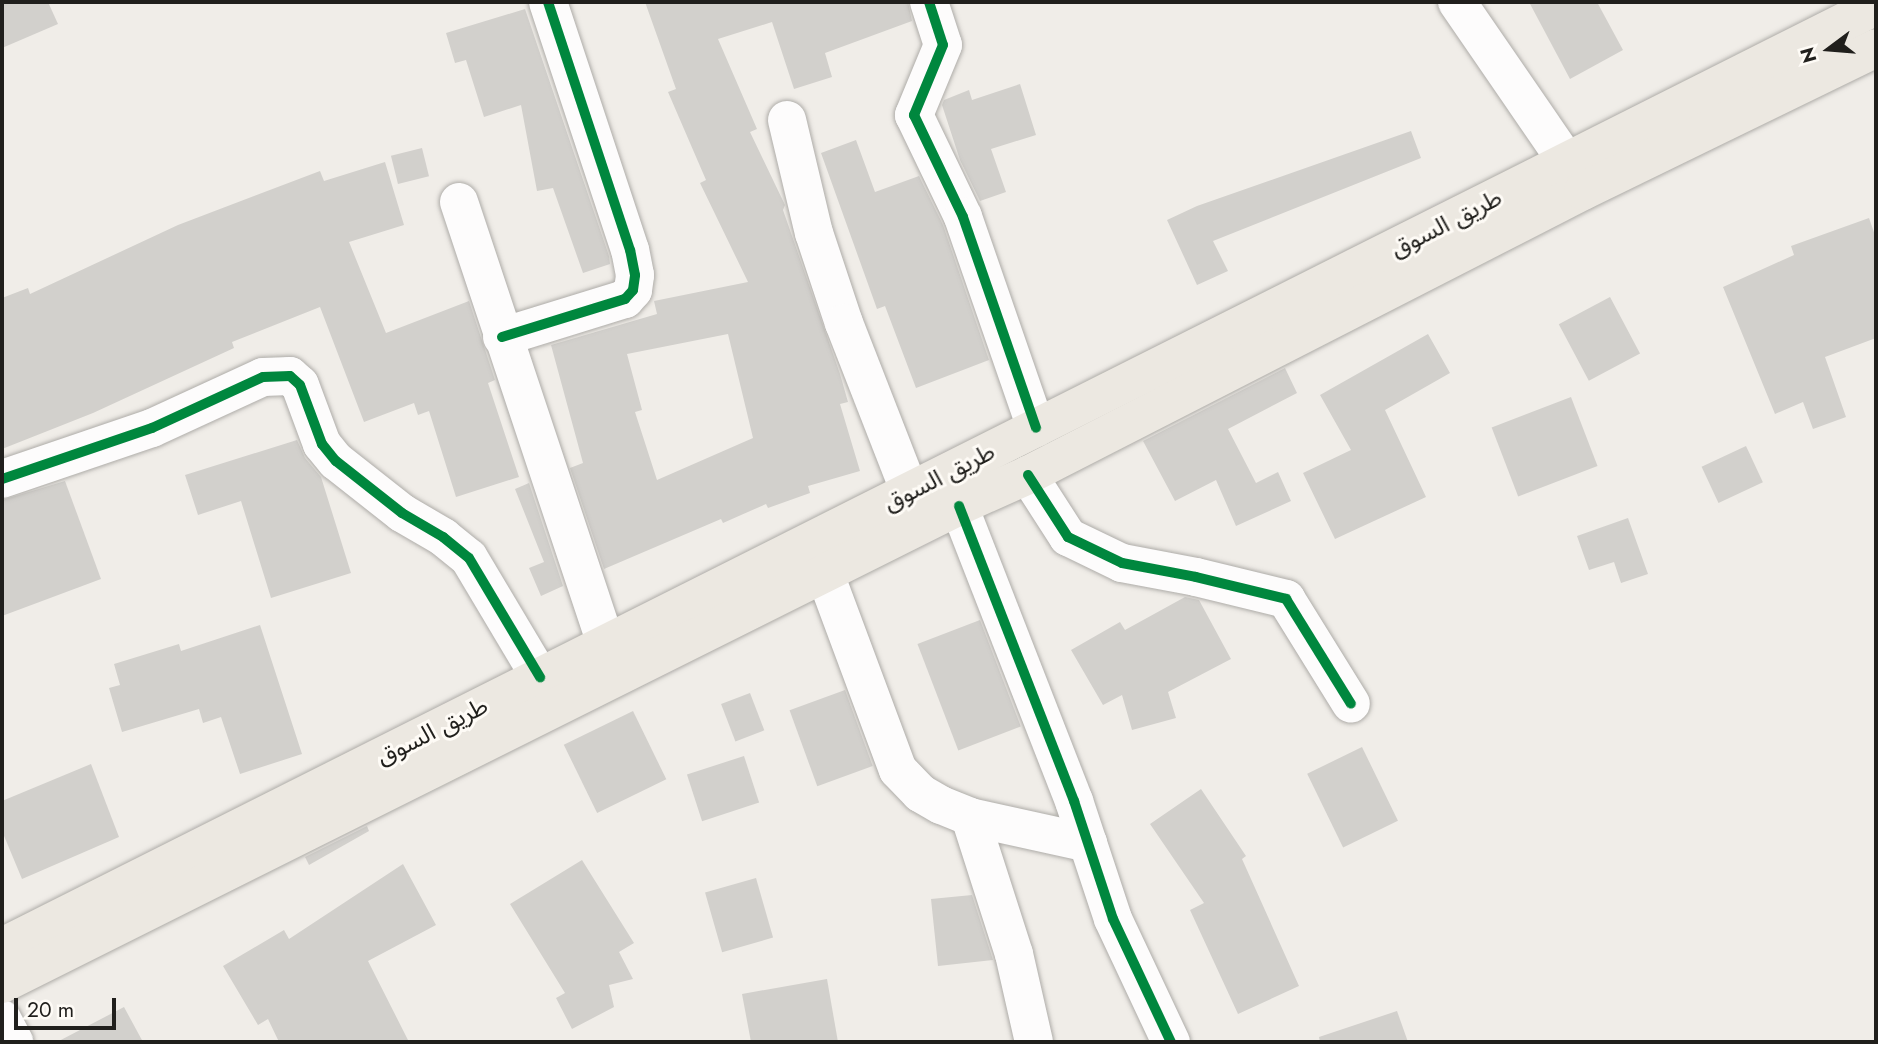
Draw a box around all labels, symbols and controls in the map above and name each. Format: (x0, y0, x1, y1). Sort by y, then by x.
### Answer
north arrow (1794, 14, 1864, 84)
text: N (1793, 44, 1823, 66)
street label: طريق السوق (1386, 183, 1506, 263)
street label: طريق السوق (879, 437, 999, 517)
street label: طريق السوق (372, 691, 492, 771)
scale bar (18, 984, 119, 1028)
text: 20 m (27, 995, 74, 1025)

